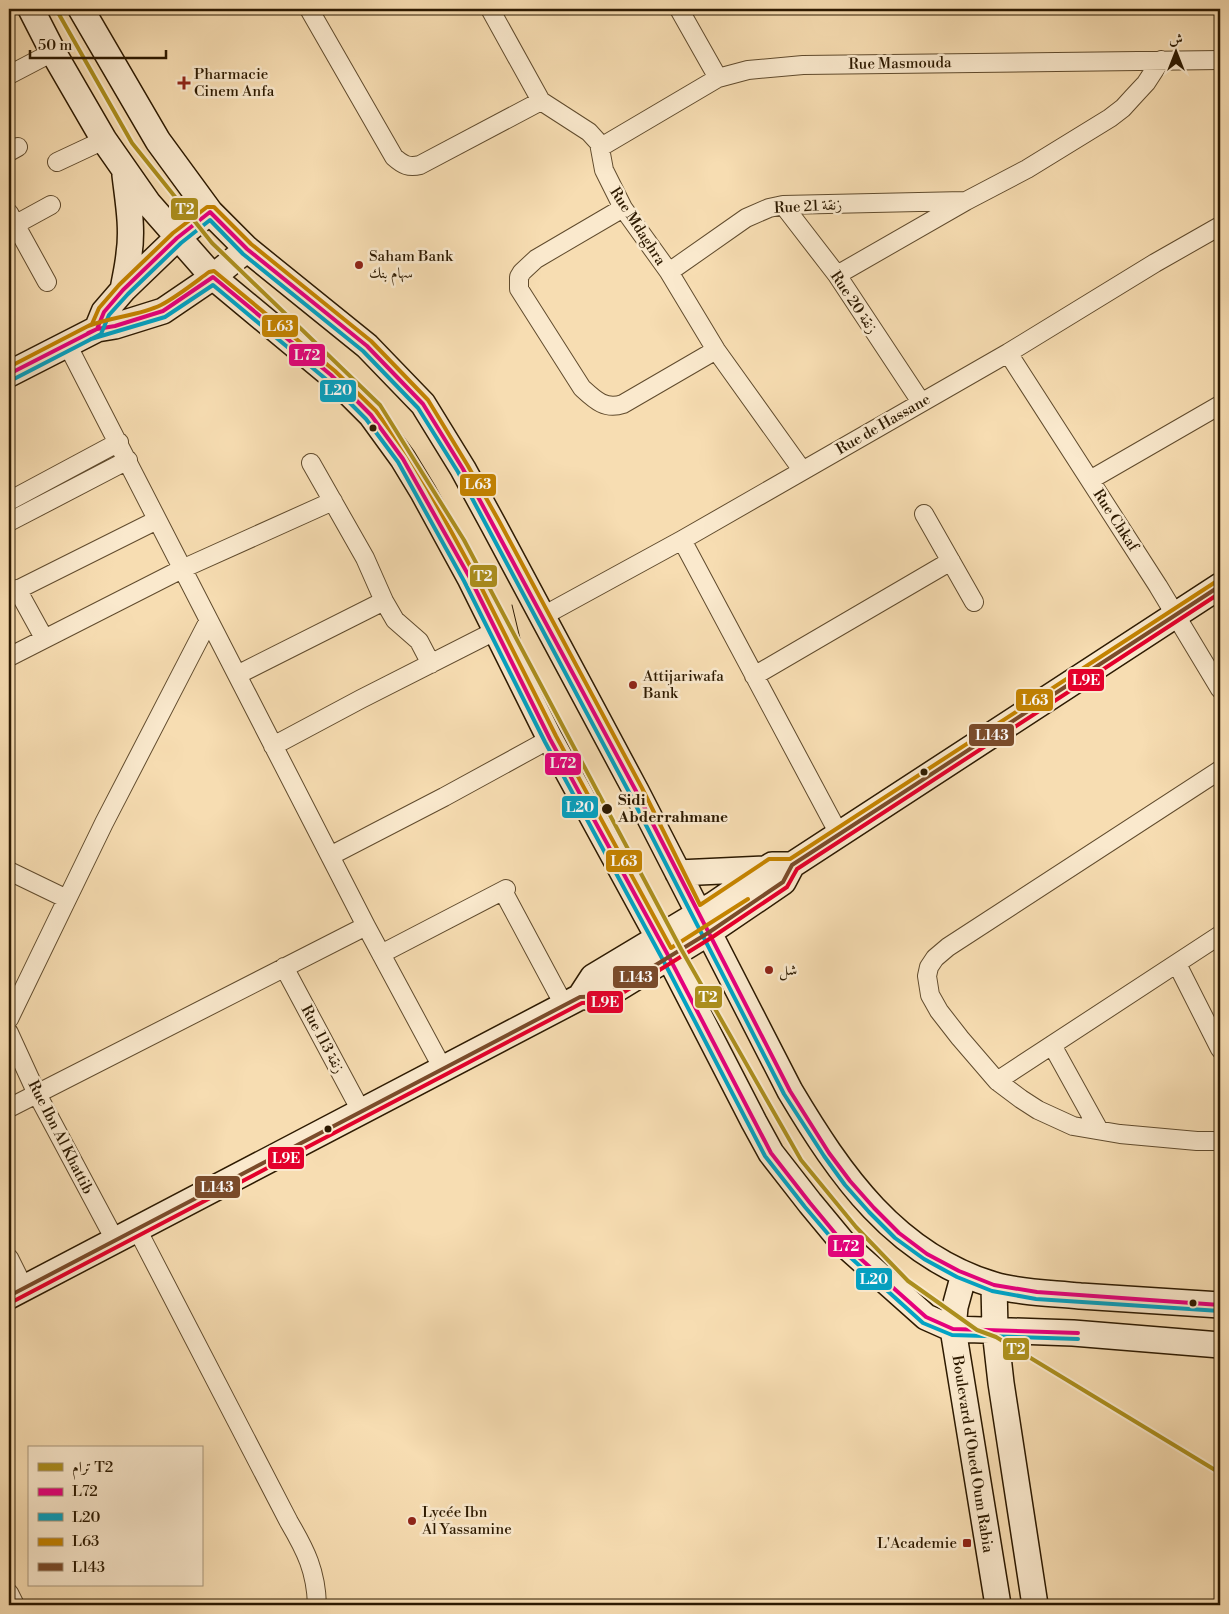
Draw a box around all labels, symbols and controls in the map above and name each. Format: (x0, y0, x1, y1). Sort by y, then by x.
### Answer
scale bar (30, 28, 166, 60)
north arrow (1152, 28, 1202, 78)
text: ش (1169, 31, 1183, 49)
text: 50 m (38, 36, 72, 55)
street label: Rue Masmouda (848, 53, 952, 74)
place label: Pharmacie Cinem Anfa (194, 65, 275, 101)
marker: Pharmacie Cinem Anfa (178, 77, 190, 89)
street label: Rue Mdaghra (605, 183, 670, 269)
street label: Rue 21 زنقة (774, 195, 843, 218)
line badge: T2 (170, 197, 199, 221)
text: T2 (176, 201, 195, 219)
place label: Saham Bank سهام بنك (369, 247, 454, 286)
marker: Saham Bank سهام بنك (353, 259, 365, 271)
street label: Rue 20 زنقة (826, 267, 881, 337)
line badge: L63 (261, 314, 299, 338)
text: L63 (267, 318, 293, 336)
line badge: L72 (288, 343, 326, 367)
text: L72 (294, 347, 320, 365)
line badge: L20 (319, 379, 357, 403)
text: L20 (324, 382, 352, 400)
street label: Rue de Hassane (833, 390, 934, 459)
unlabelled marker (368, 423, 378, 433)
line badge: L63 (459, 473, 497, 497)
text: L63 (465, 476, 491, 494)
street label: Rue Chkaf (1089, 486, 1143, 555)
line badge: T2 (469, 564, 498, 588)
text: T2 (474, 568, 493, 586)
place label: Attijariwafa Bank (642, 667, 724, 703)
line badge: L9E (1067, 668, 1105, 692)
text: L9E (1072, 672, 1100, 690)
marker: Attijariwafa Bank (627, 679, 639, 691)
line badge: L63 (1015, 688, 1054, 712)
text: L63 (1022, 692, 1048, 710)
line badge: L143 (968, 723, 1015, 747)
text: L143 (975, 727, 1009, 745)
line badge: L72 (544, 752, 582, 776)
text: L72 (550, 755, 576, 773)
unlabelled marker (919, 767, 929, 777)
place label: Sidi Abderrahmane (617, 791, 728, 827)
line badge: L20 (561, 795, 599, 819)
text: L20 (566, 799, 594, 817)
marker: Sidi Abderrahmane (600, 802, 614, 816)
line badge: L63 (605, 849, 643, 873)
text: L63 (611, 853, 637, 871)
place label: شل (779, 961, 797, 981)
marker: شل (763, 964, 775, 976)
line badge: L143 (612, 965, 659, 989)
text: L143 (619, 969, 653, 987)
line badge: T2 (694, 985, 723, 1009)
text: T2 (699, 989, 718, 1007)
line badge: L9E (586, 990, 624, 1014)
text: L9E (591, 994, 619, 1012)
street label: Rue 113 زنقة (297, 1002, 348, 1077)
street label: Rue Ibn Al Khattib (24, 1077, 97, 1197)
unlabelled marker (323, 1124, 333, 1134)
line badge: L9E (267, 1146, 305, 1170)
text: L9E (272, 1150, 300, 1168)
line badge: L143 (194, 1175, 241, 1199)
text: L143 (200, 1179, 234, 1197)
line badge: L72 (827, 1234, 865, 1258)
text: L72 (833, 1238, 859, 1256)
line badge: L20 (855, 1267, 893, 1291)
text: L20 (860, 1271, 888, 1289)
unlabelled marker (1188, 1298, 1198, 1308)
line badge: T2 (1002, 1337, 1030, 1361)
text: T2 (1007, 1341, 1026, 1359)
street label: Boulevard d'Oued Oum Rabia (947, 1353, 998, 1555)
legend (28, 1446, 202, 1586)
text: ترام T2 (72, 1458, 113, 1480)
text: L72 (72, 1482, 98, 1501)
place label: Lycée Ibn Al Yassamine (421, 1503, 512, 1539)
text: L20 (72, 1508, 100, 1527)
marker: Lycée Ibn Al Yassamine (406, 1515, 418, 1527)
text: L63 (72, 1532, 99, 1551)
place label: L'Academie (877, 1534, 957, 1553)
marker: L'Academie (961, 1537, 973, 1549)
text: L143 (72, 1558, 105, 1577)

